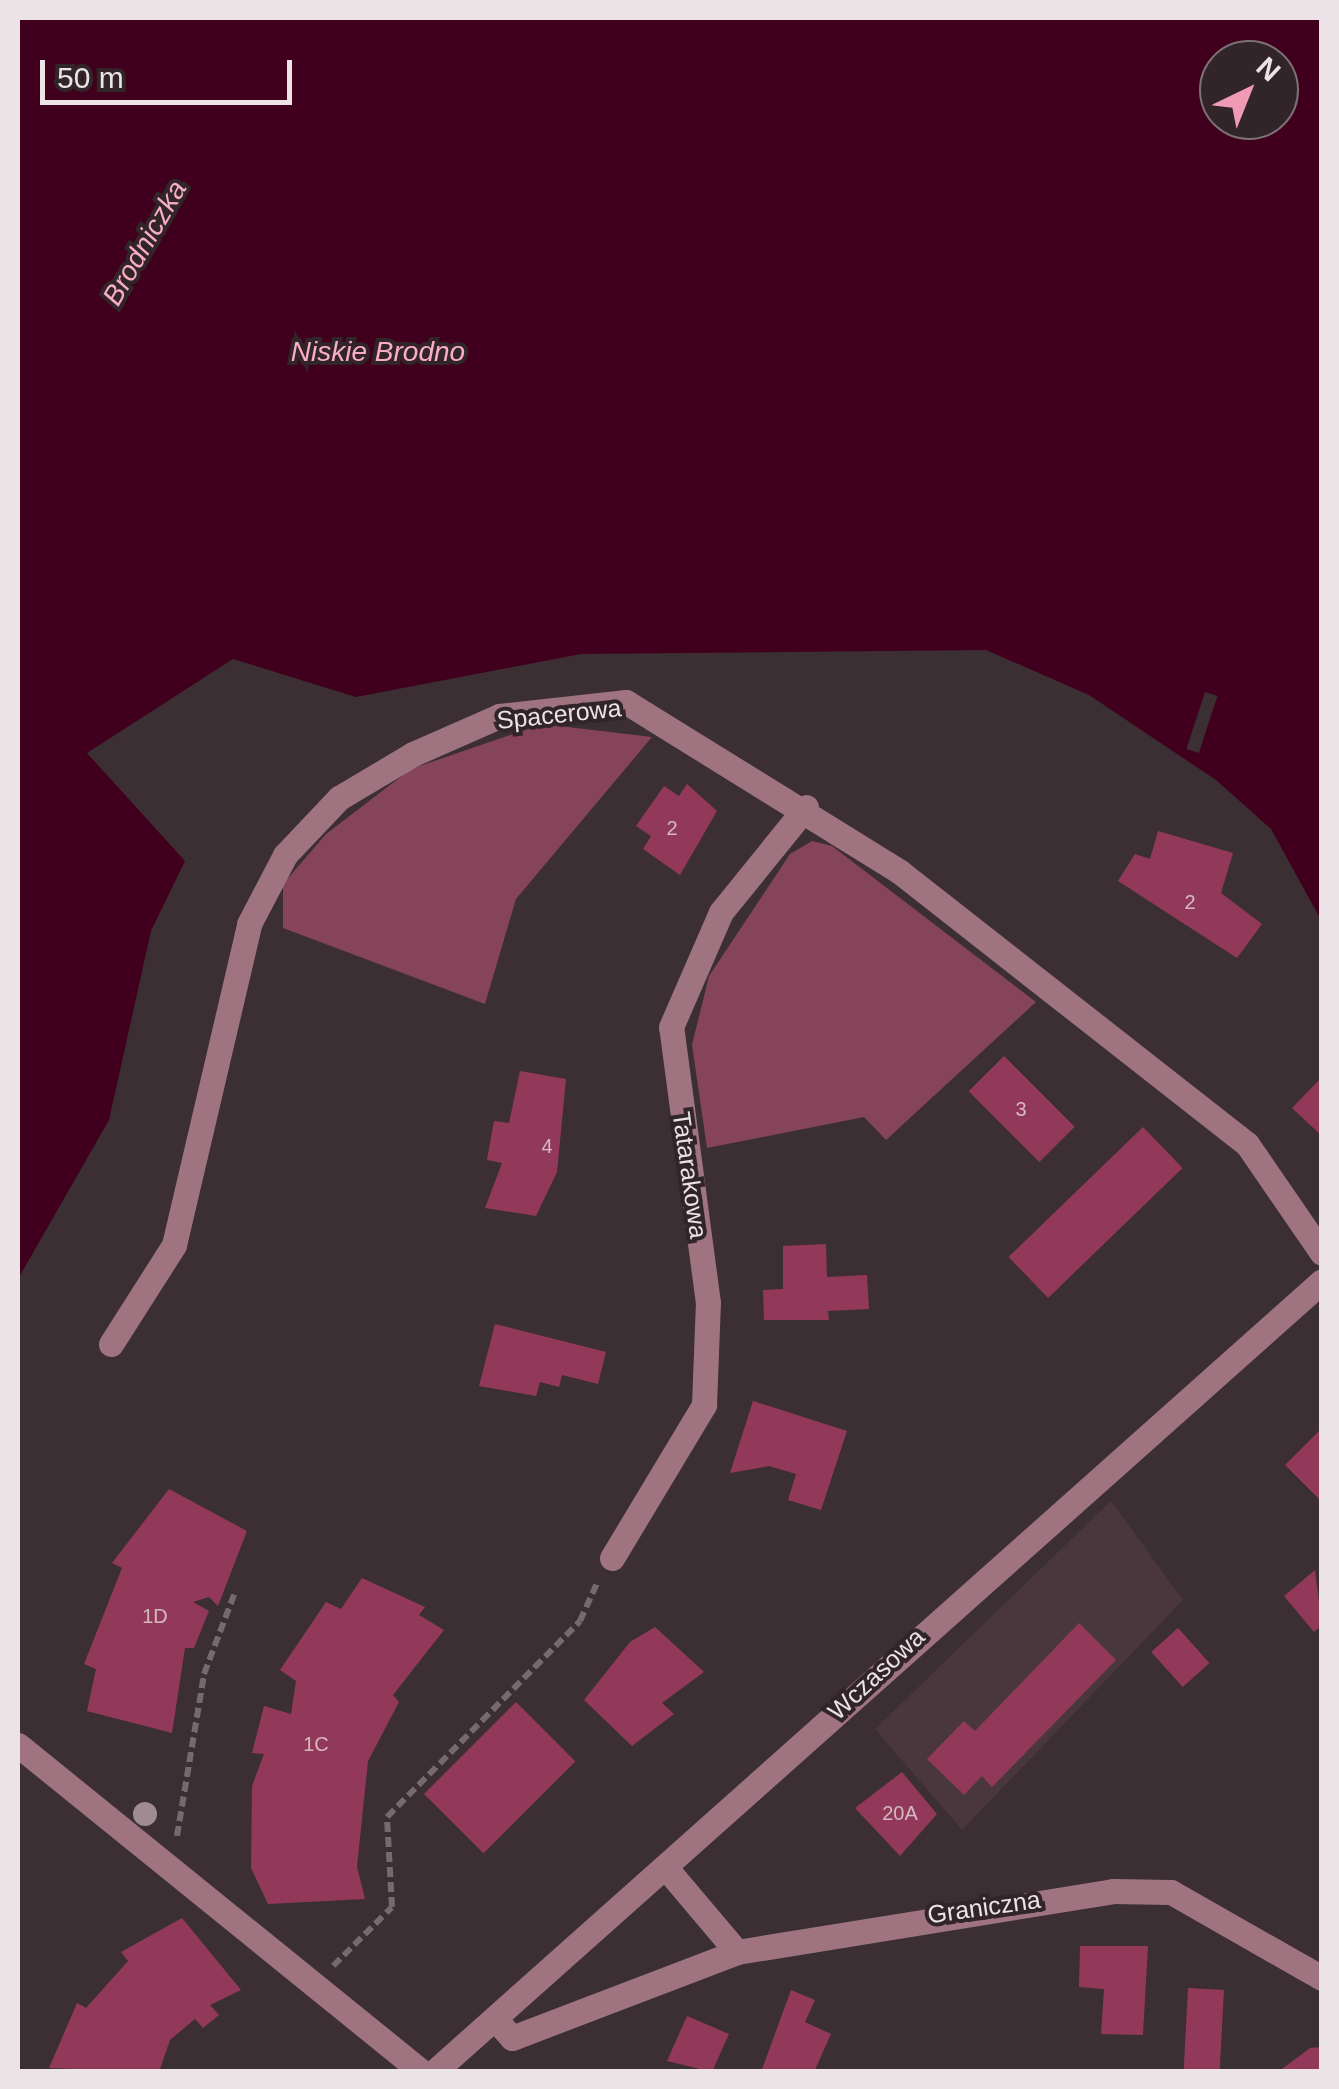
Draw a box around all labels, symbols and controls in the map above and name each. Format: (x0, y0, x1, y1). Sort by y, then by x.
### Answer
scale bar (45, 40, 298, 102)
north arrow (1199, 40, 1299, 140)
text: N (1250, 51, 1286, 87)
text: 50 m (57, 61, 124, 94)
water label: Brodniczka (96, 175, 194, 311)
water label: Niskie Brodno (291, 335, 465, 369)
street label: Spacerowa (495, 693, 623, 735)
house number: 2 (666, 816, 678, 840)
house number: 2 (1184, 890, 1196, 914)
house number: 3 (1015, 1097, 1027, 1121)
street label: Tatarakowa (666, 1110, 714, 1240)
house number: 4 (541, 1134, 553, 1158)
house number: 1D (142, 1604, 168, 1628)
street label: Wczasowa (822, 1622, 930, 1726)
house number: 1C (303, 1732, 329, 1756)
house number: 20A (882, 1801, 918, 1825)
street label: Graniczna (925, 1884, 1043, 1930)

